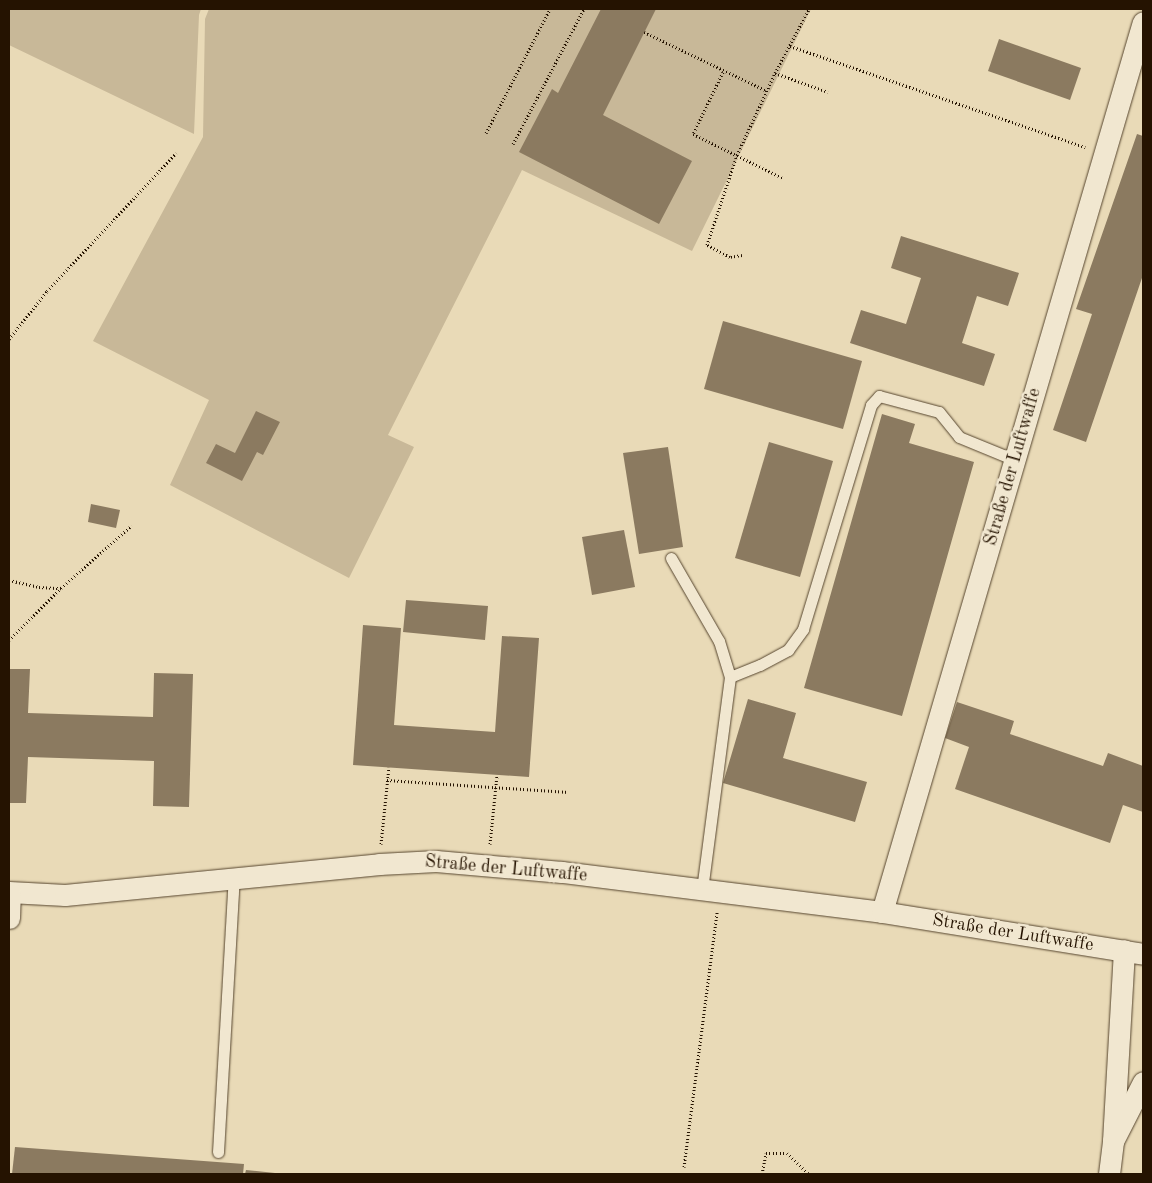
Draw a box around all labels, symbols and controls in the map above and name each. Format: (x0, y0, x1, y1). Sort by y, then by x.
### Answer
street label: Straße der Luftwaffe (980, 386, 1046, 548)
street label: Straße der Luftwaffe (424, 851, 588, 887)
street label: Straße der Luftwaffe (931, 910, 1095, 956)

